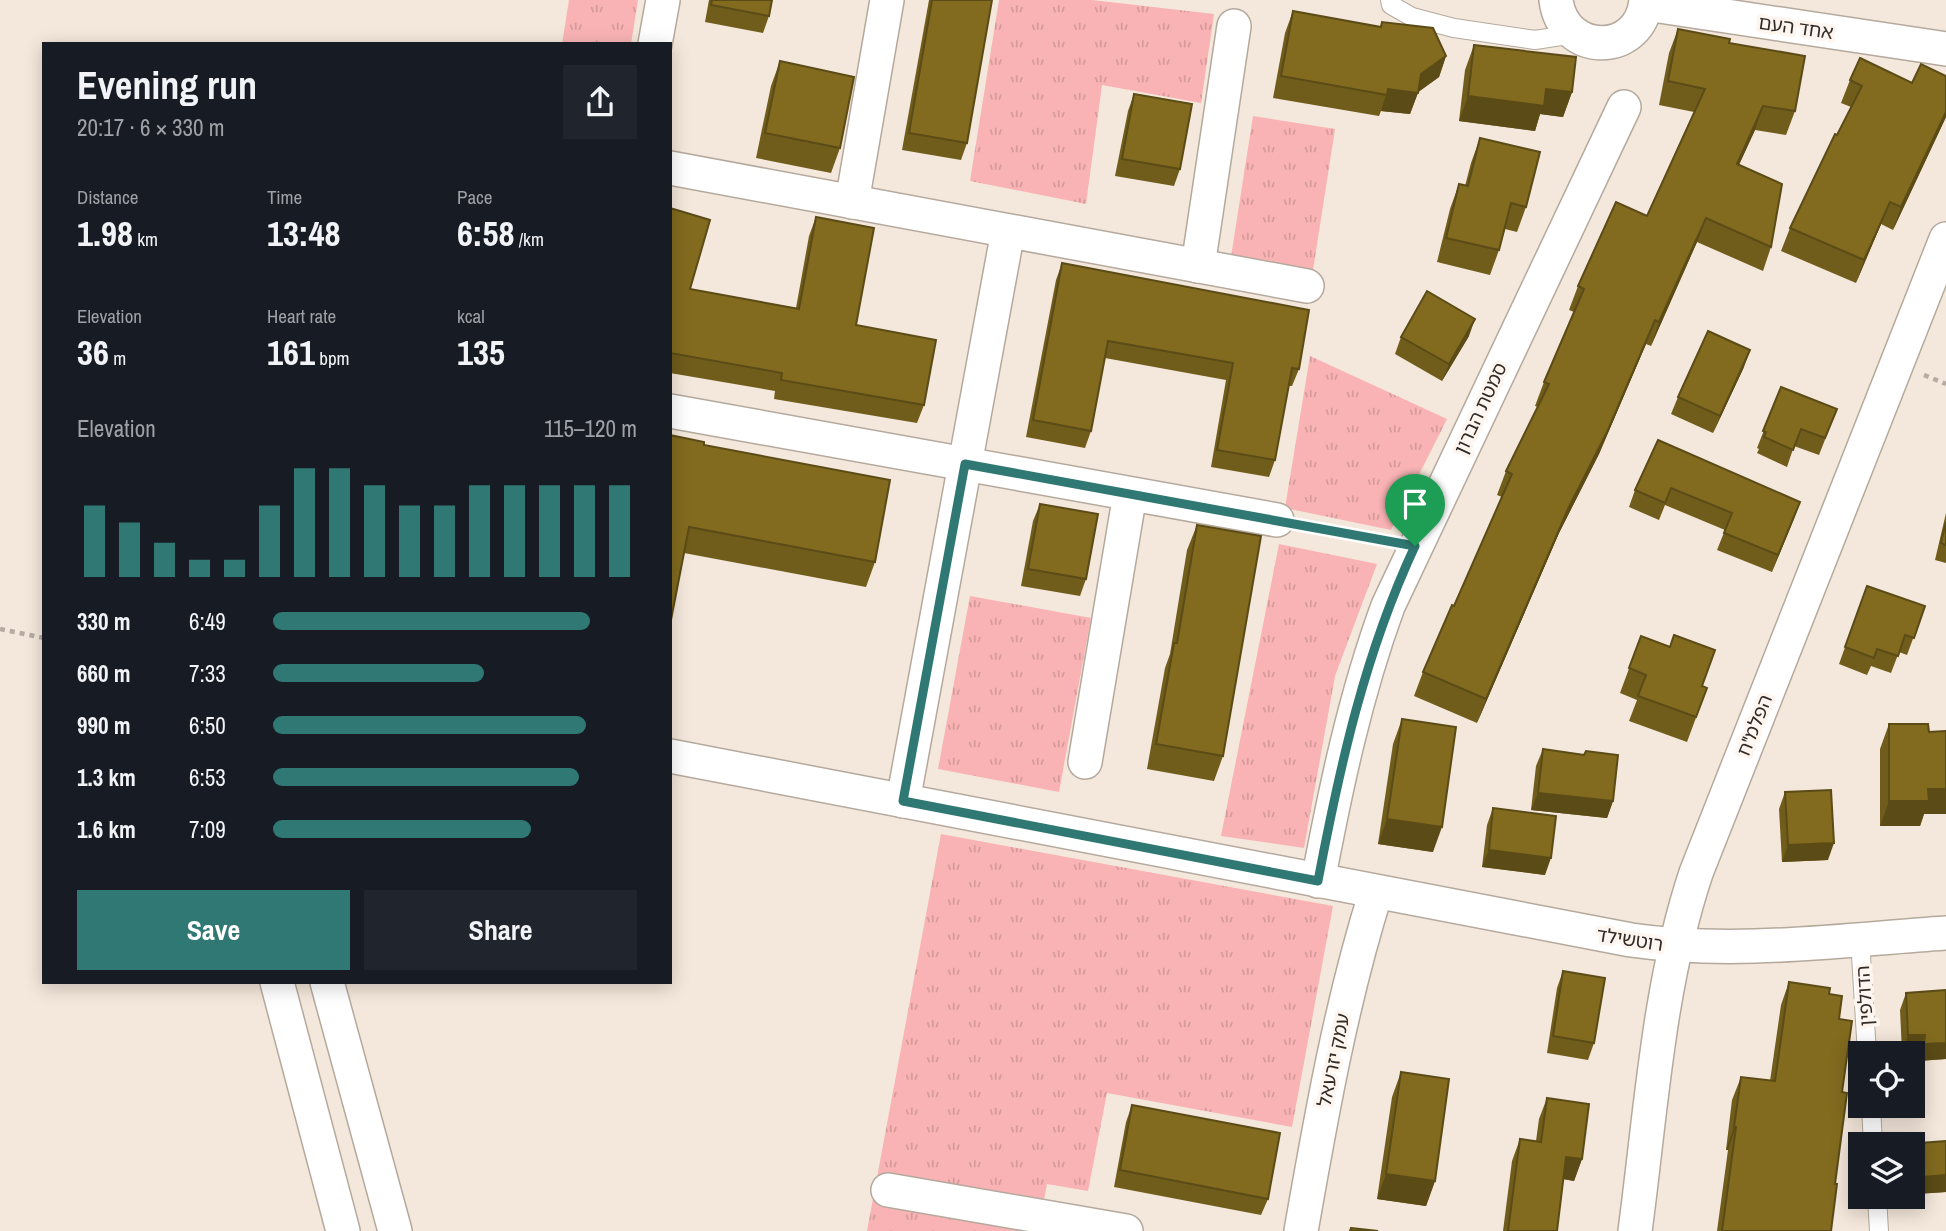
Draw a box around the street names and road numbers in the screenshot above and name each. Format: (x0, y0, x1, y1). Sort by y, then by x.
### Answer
street label: אחד העם (1757, 9, 1835, 45)
street label: סמטת הברון (1447, 358, 1513, 458)
street label: הפלמ"ח (1730, 691, 1778, 759)
street label: רוטשילד (1595, 921, 1665, 957)
street label: הדולפין (1849, 965, 1879, 1027)
street label: עמק יזרעאל (1310, 1011, 1356, 1109)

